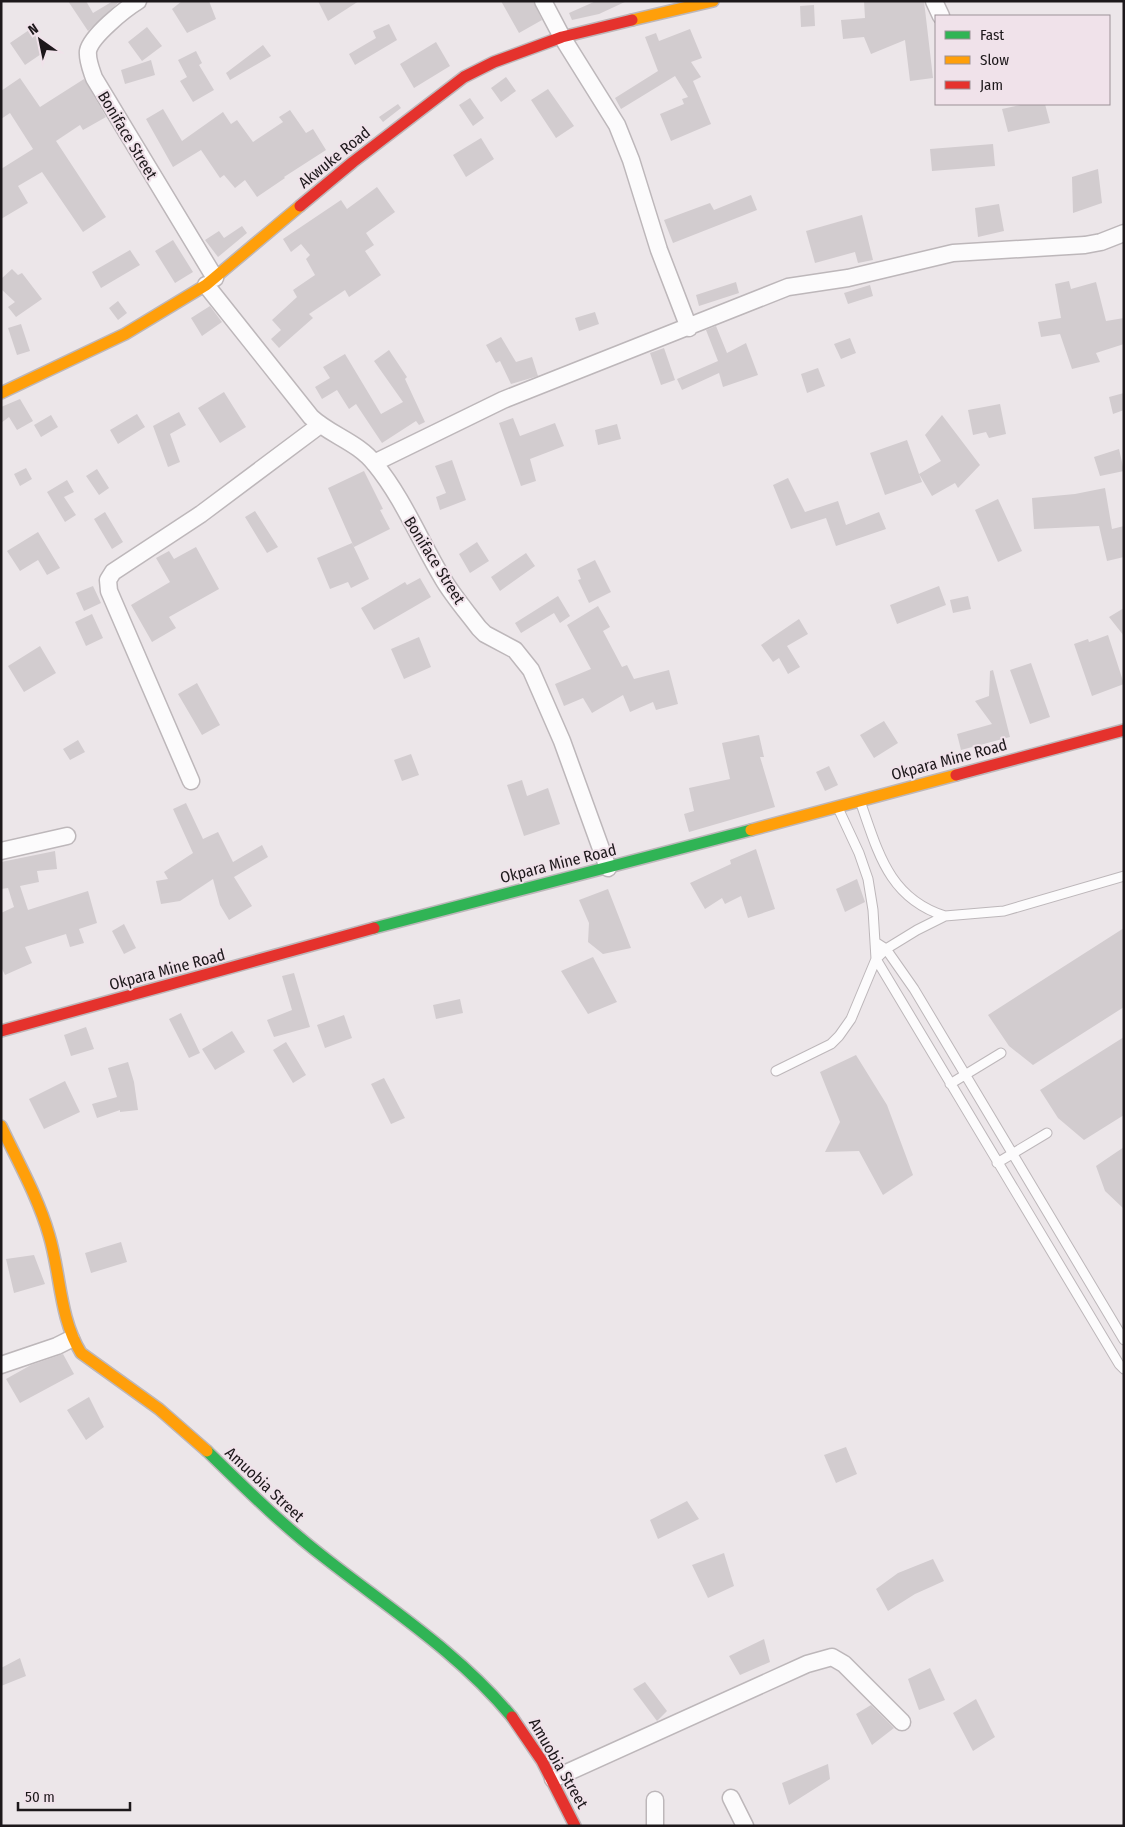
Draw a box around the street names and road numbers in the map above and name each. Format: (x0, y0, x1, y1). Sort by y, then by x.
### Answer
street label: Boniface Street (94, 88, 162, 183)
street label: Akwuke Road (295, 123, 374, 192)
street label: Boniface Street (400, 513, 469, 608)
street label: Okpara Mine Road (889, 735, 1009, 784)
street label: Okpara Mine Road (498, 840, 618, 887)
street label: Okpara Mine Road (107, 945, 227, 994)
street label: Amuobia Street (221, 1443, 309, 1526)
street label: Amuobia Street (525, 1715, 592, 1812)

